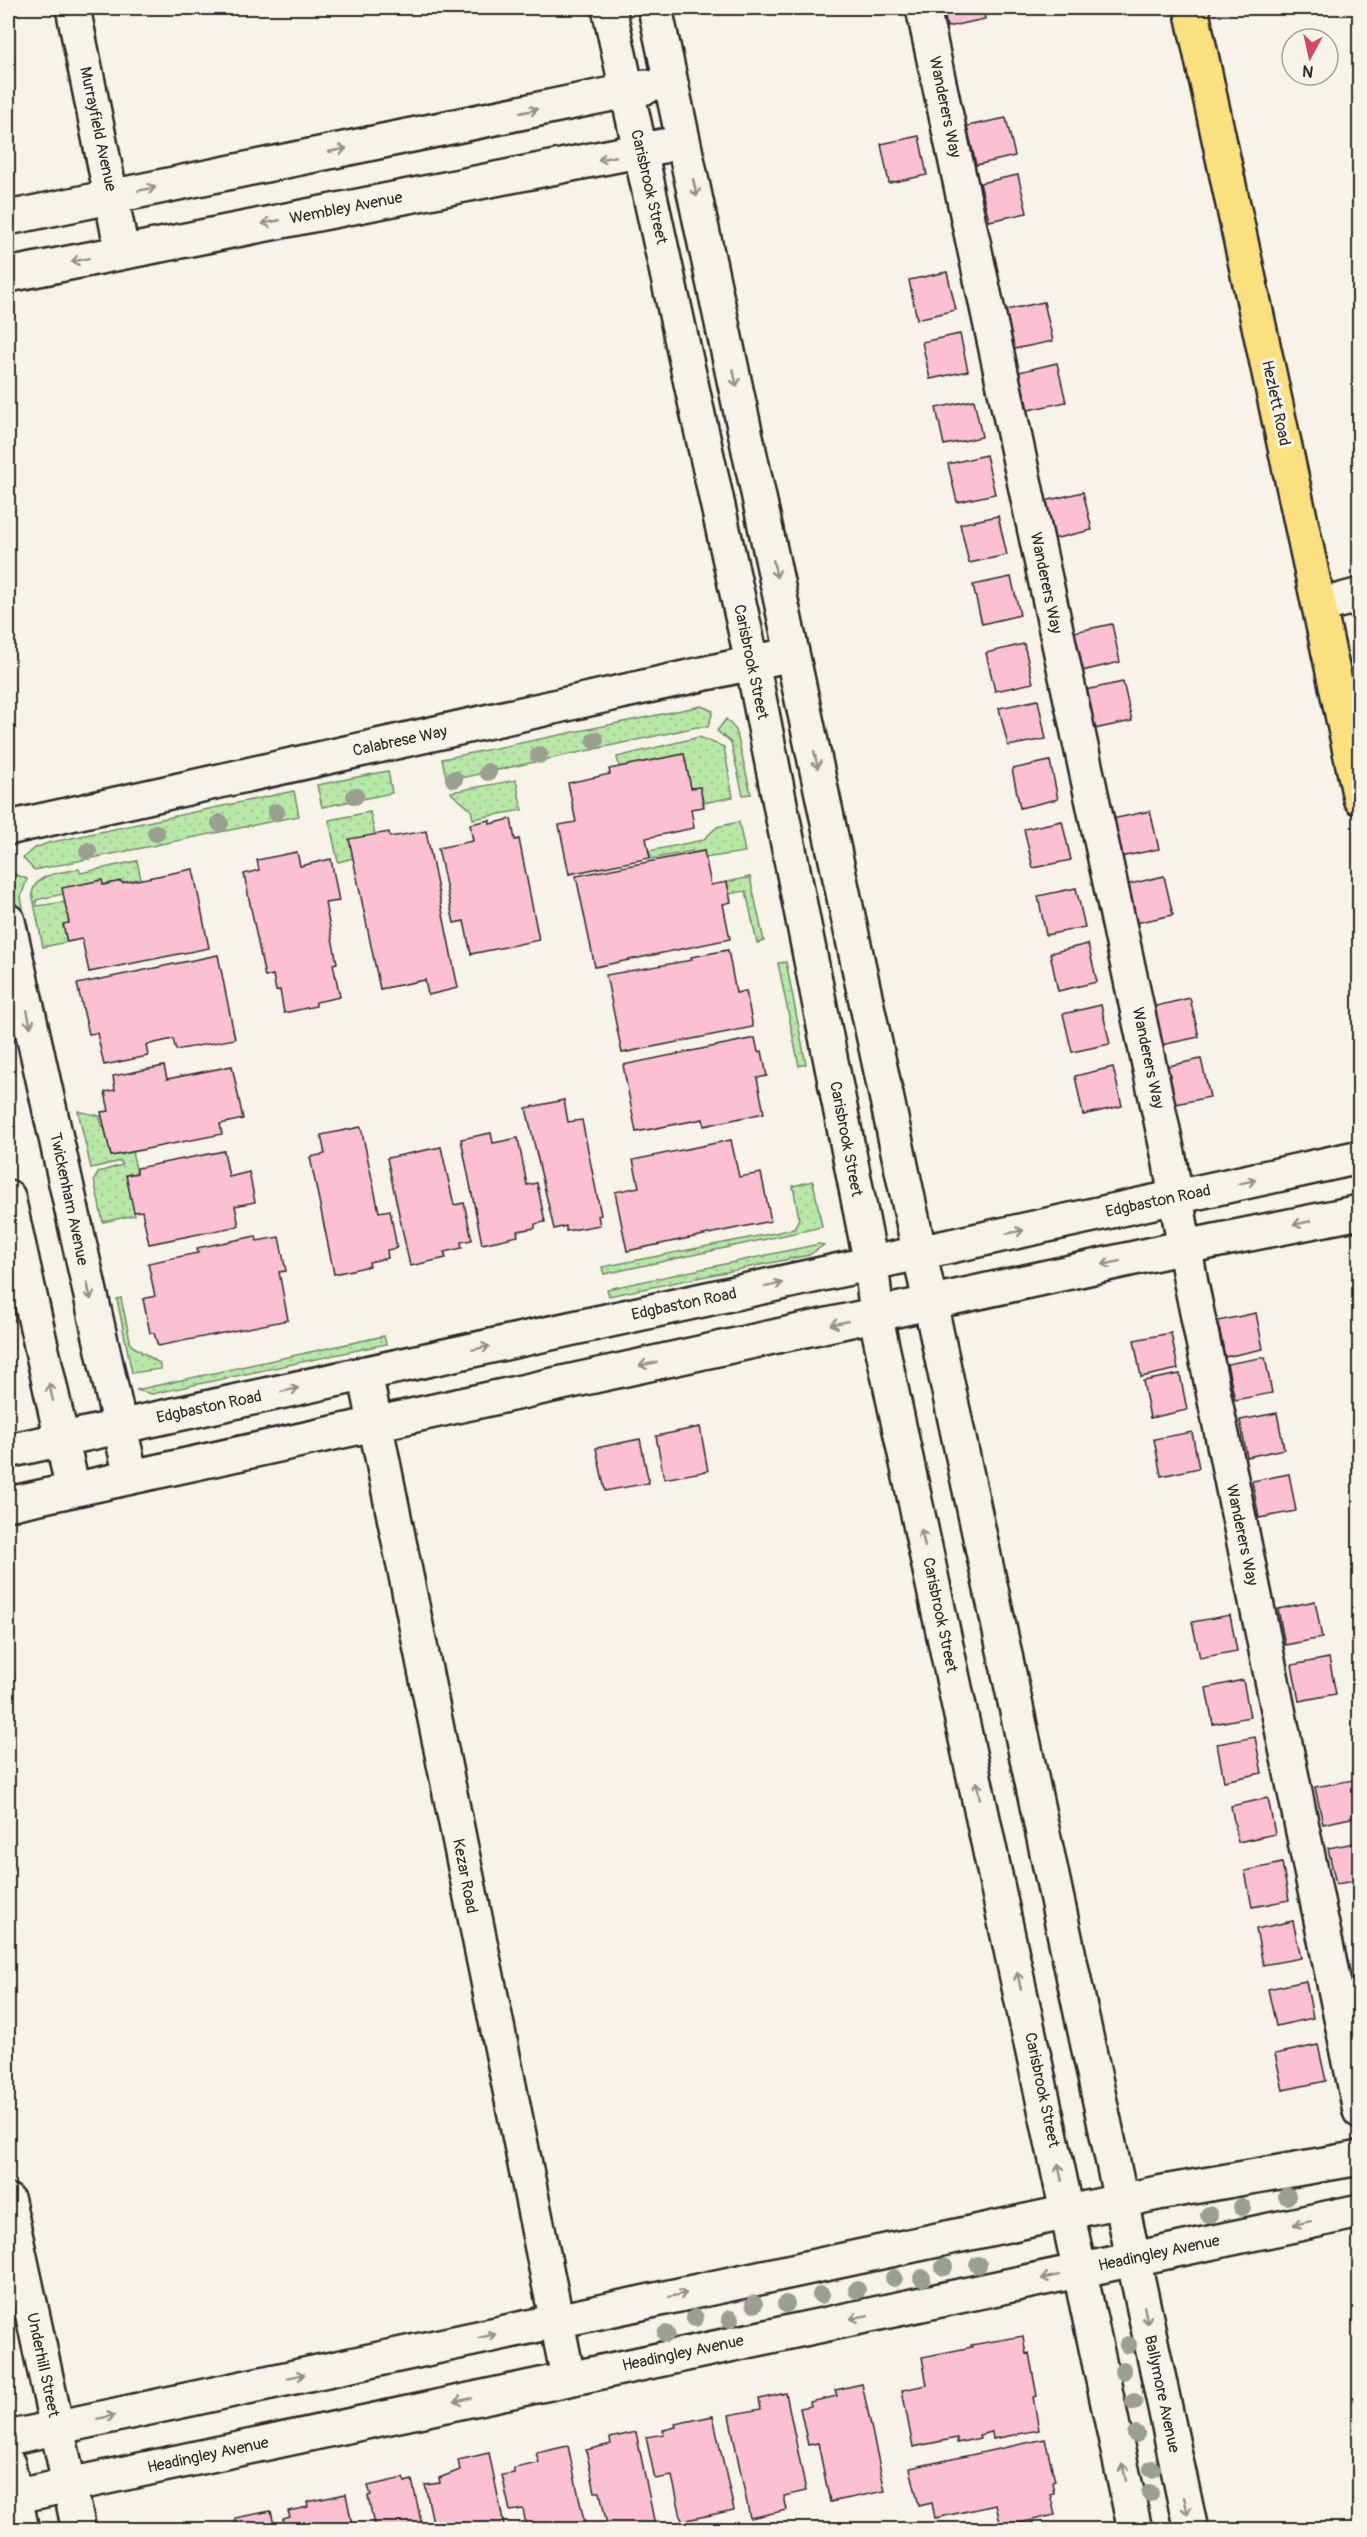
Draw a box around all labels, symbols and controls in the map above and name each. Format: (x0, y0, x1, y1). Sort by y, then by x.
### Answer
north arrow (1280, 27, 1340, 87)
street label: Wanderers Way (924, 54, 966, 160)
text: N (1301, 60, 1315, 82)
street label: Murrayfield Avenue (75, 65, 121, 193)
one-way arrow (519, 105, 538, 116)
street label: Carisbrook Street (626, 128, 672, 247)
one-way arrow (328, 144, 347, 155)
one-way arrow (598, 153, 617, 164)
one-way arrow (689, 178, 701, 197)
one-way arrow (137, 183, 156, 194)
street label: Wembley Avenue (288, 187, 404, 229)
one-way arrow (262, 217, 282, 228)
one-way arrow (71, 255, 90, 266)
street label: Hezlett Road (1257, 358, 1295, 448)
one-way arrow (730, 368, 741, 388)
street label: Wanderers Way (1025, 530, 1067, 636)
one-way arrow (770, 559, 782, 578)
street label: Carisbrook Street (729, 603, 773, 722)
street label: Calabrese Way (351, 721, 449, 761)
one-way arrow (811, 750, 822, 769)
street label: Wanderers Way (1127, 1005, 1169, 1111)
one-way arrow (24, 1008, 35, 1028)
street label: Carisbrook Street (825, 1080, 867, 1199)
street label: Twickenham Avenue (45, 1131, 93, 1267)
one-way arrow (1237, 1176, 1256, 1187)
street label: Edgbaston Road (1104, 1180, 1212, 1222)
one-way arrow (1293, 1218, 1312, 1229)
one-way arrow (1006, 1226, 1025, 1238)
one-way arrow (1102, 1258, 1121, 1270)
one-way arrow (764, 1278, 783, 1290)
one-way arrow (84, 1281, 95, 1300)
street label: Edgbaston Road (630, 1283, 738, 1325)
one-way arrow (830, 1318, 849, 1329)
one-way arrow (471, 1342, 490, 1353)
one-way arrow (639, 1359, 658, 1371)
one-way arrow (44, 1382, 56, 1401)
one-way arrow (281, 1383, 300, 1395)
street label: Edgbaston Road (155, 1386, 263, 1428)
street label: Wanderers Way (1221, 1482, 1263, 1588)
one-way arrow (917, 1529, 928, 1548)
street label: Carisbrook Street (918, 1556, 962, 1675)
one-way arrow (971, 1781, 983, 1800)
street label: Kezar Road (448, 1837, 482, 1915)
one-way arrow (1013, 1972, 1024, 1991)
street label: Carisbrook Street (1020, 2031, 1064, 2150)
one-way arrow (1054, 2162, 1065, 2182)
one-way arrow (1293, 2218, 1312, 2229)
street label: Headingley Avenue (1096, 2230, 1222, 2276)
one-way arrow (1041, 2271, 1060, 2283)
one-way arrow (668, 2289, 687, 2300)
one-way arrow (1141, 2305, 1152, 2324)
street label: Underhill Street (22, 2311, 64, 2420)
one-way arrow (850, 2311, 869, 2323)
one-way arrow (477, 2330, 497, 2341)
street label: Headingley Avenue (620, 2330, 746, 2376)
street label: Ballymore Avenue (1140, 2333, 1184, 2455)
one-way arrow (287, 2370, 306, 2382)
one-way arrow (453, 2395, 473, 2406)
one-way arrow (95, 2411, 115, 2422)
street label: Headingley Avenue (145, 2432, 271, 2478)
one-way arrow (1117, 2463, 1129, 2482)
one-way arrow (1181, 2495, 1192, 2515)

